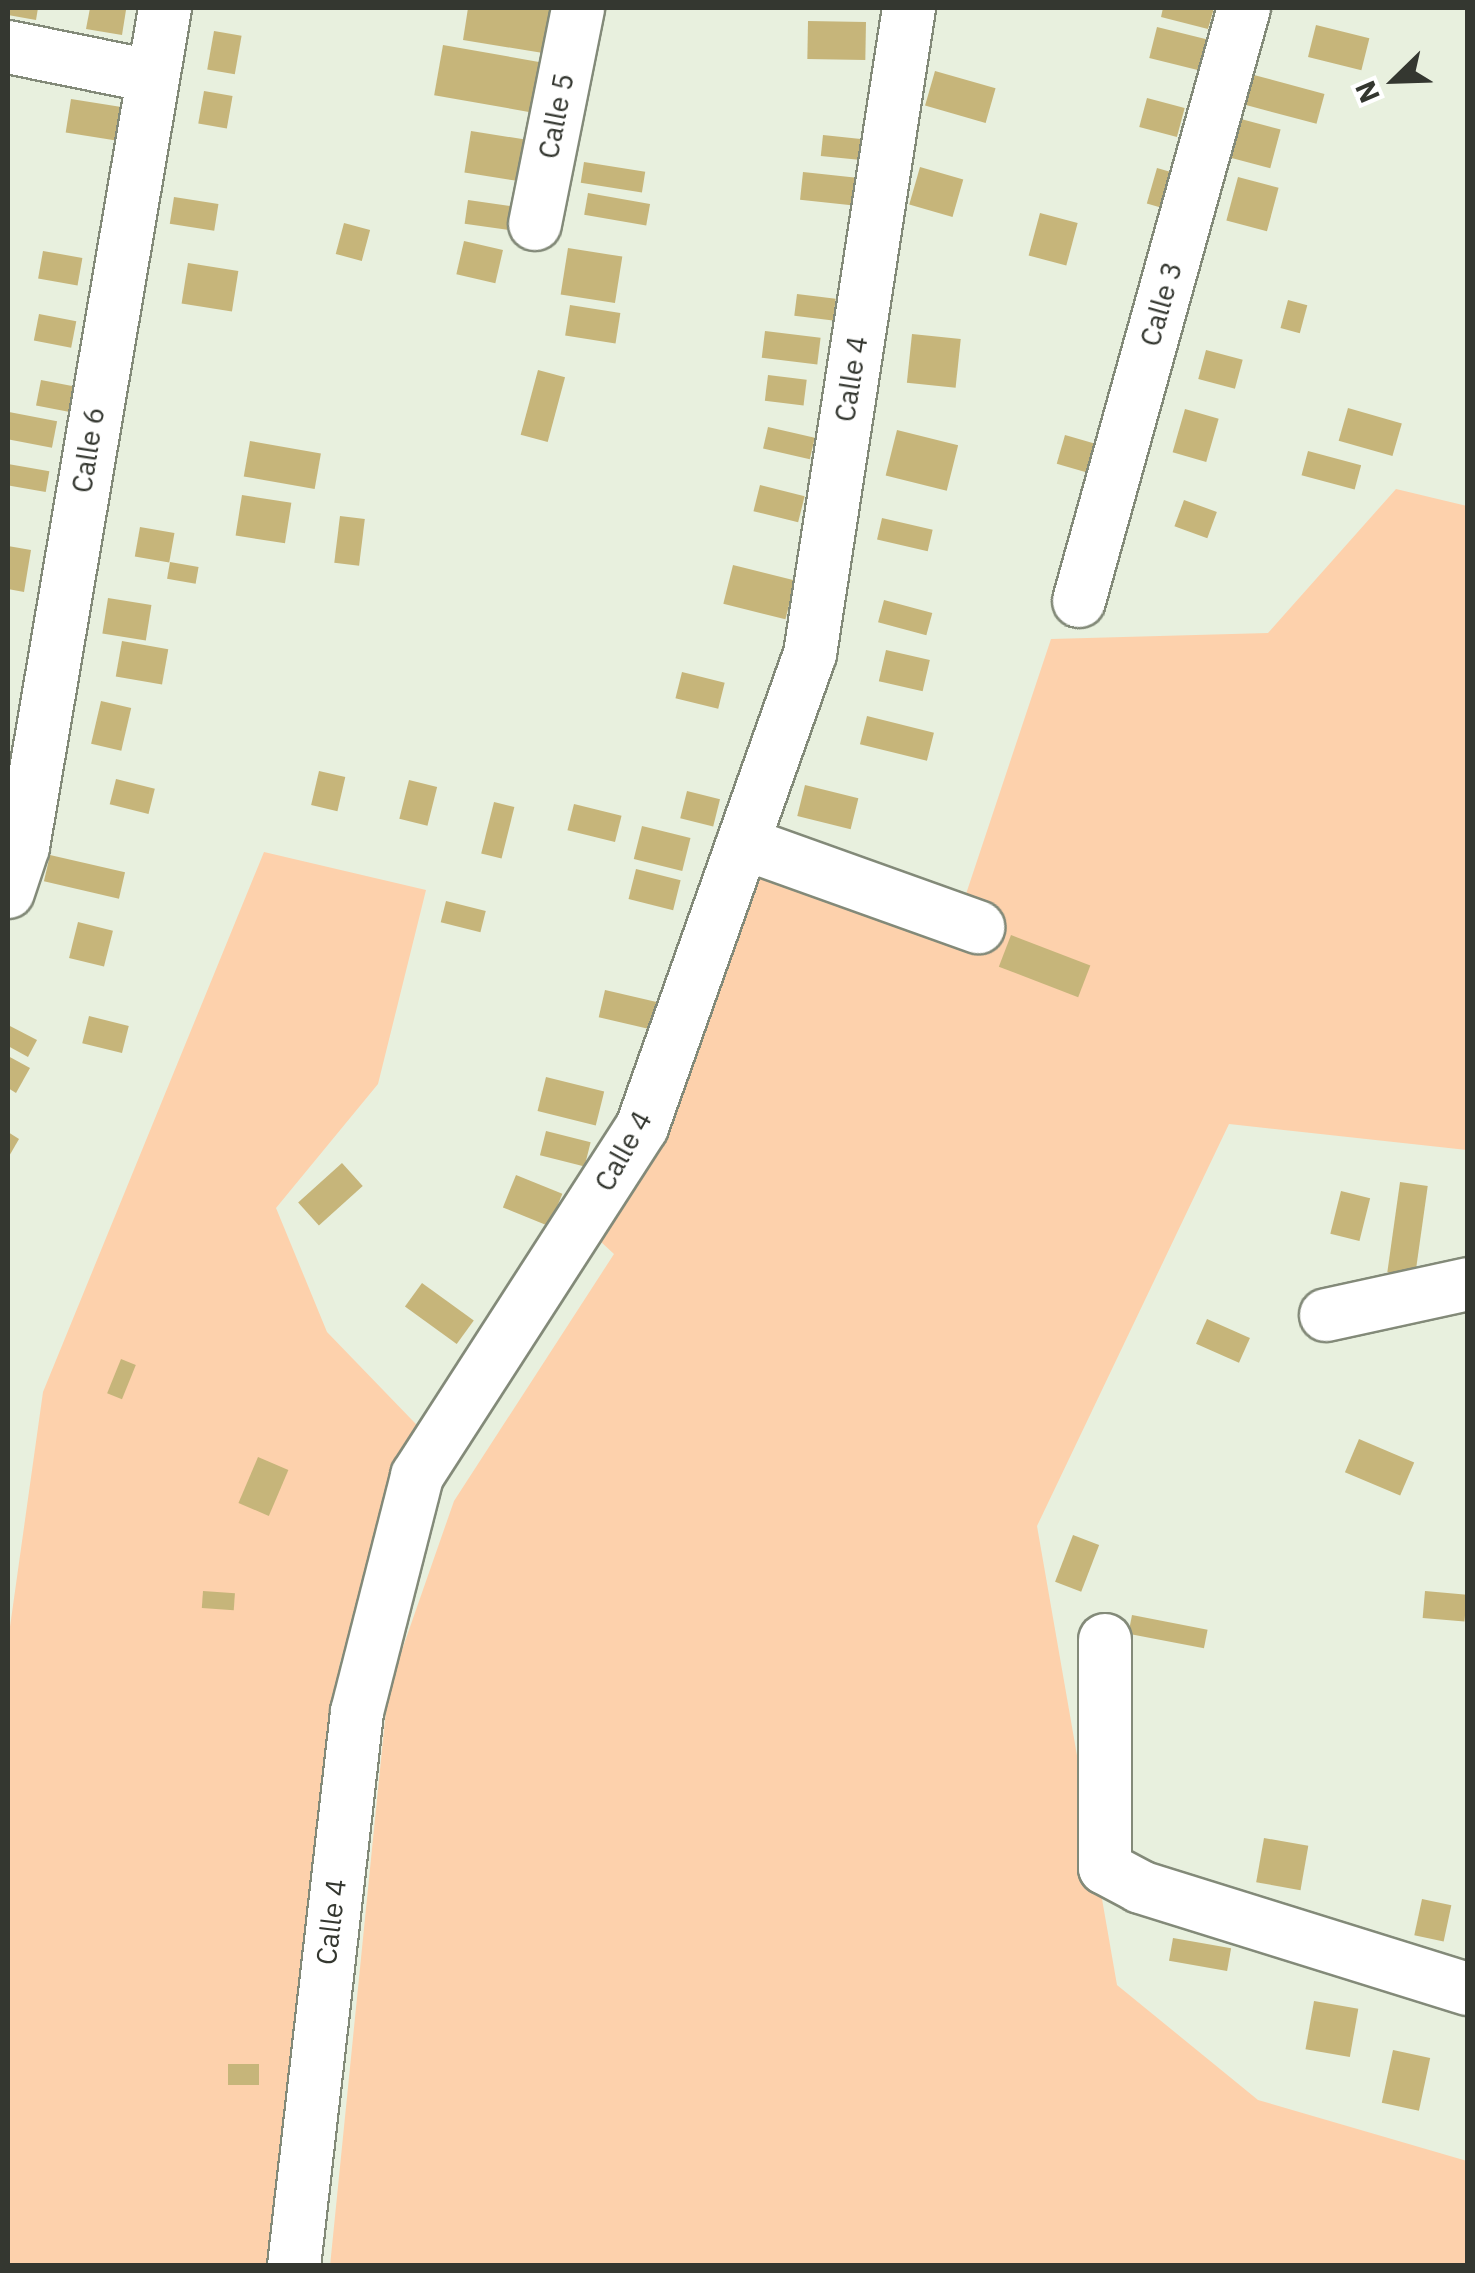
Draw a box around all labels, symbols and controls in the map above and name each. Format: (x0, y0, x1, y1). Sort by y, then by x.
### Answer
north arrow (1345, 30, 1445, 130)
street label: Calle 5 (531, 70, 581, 162)
text: N (1346, 75, 1388, 108)
street label: Calle 3 (1133, 258, 1189, 350)
street label: Calle 4 (828, 334, 874, 424)
street label: Calle 6 (65, 405, 111, 495)
street label: Calle 4 (587, 1105, 659, 1197)
street label: Calle 4 (309, 1877, 353, 1967)

